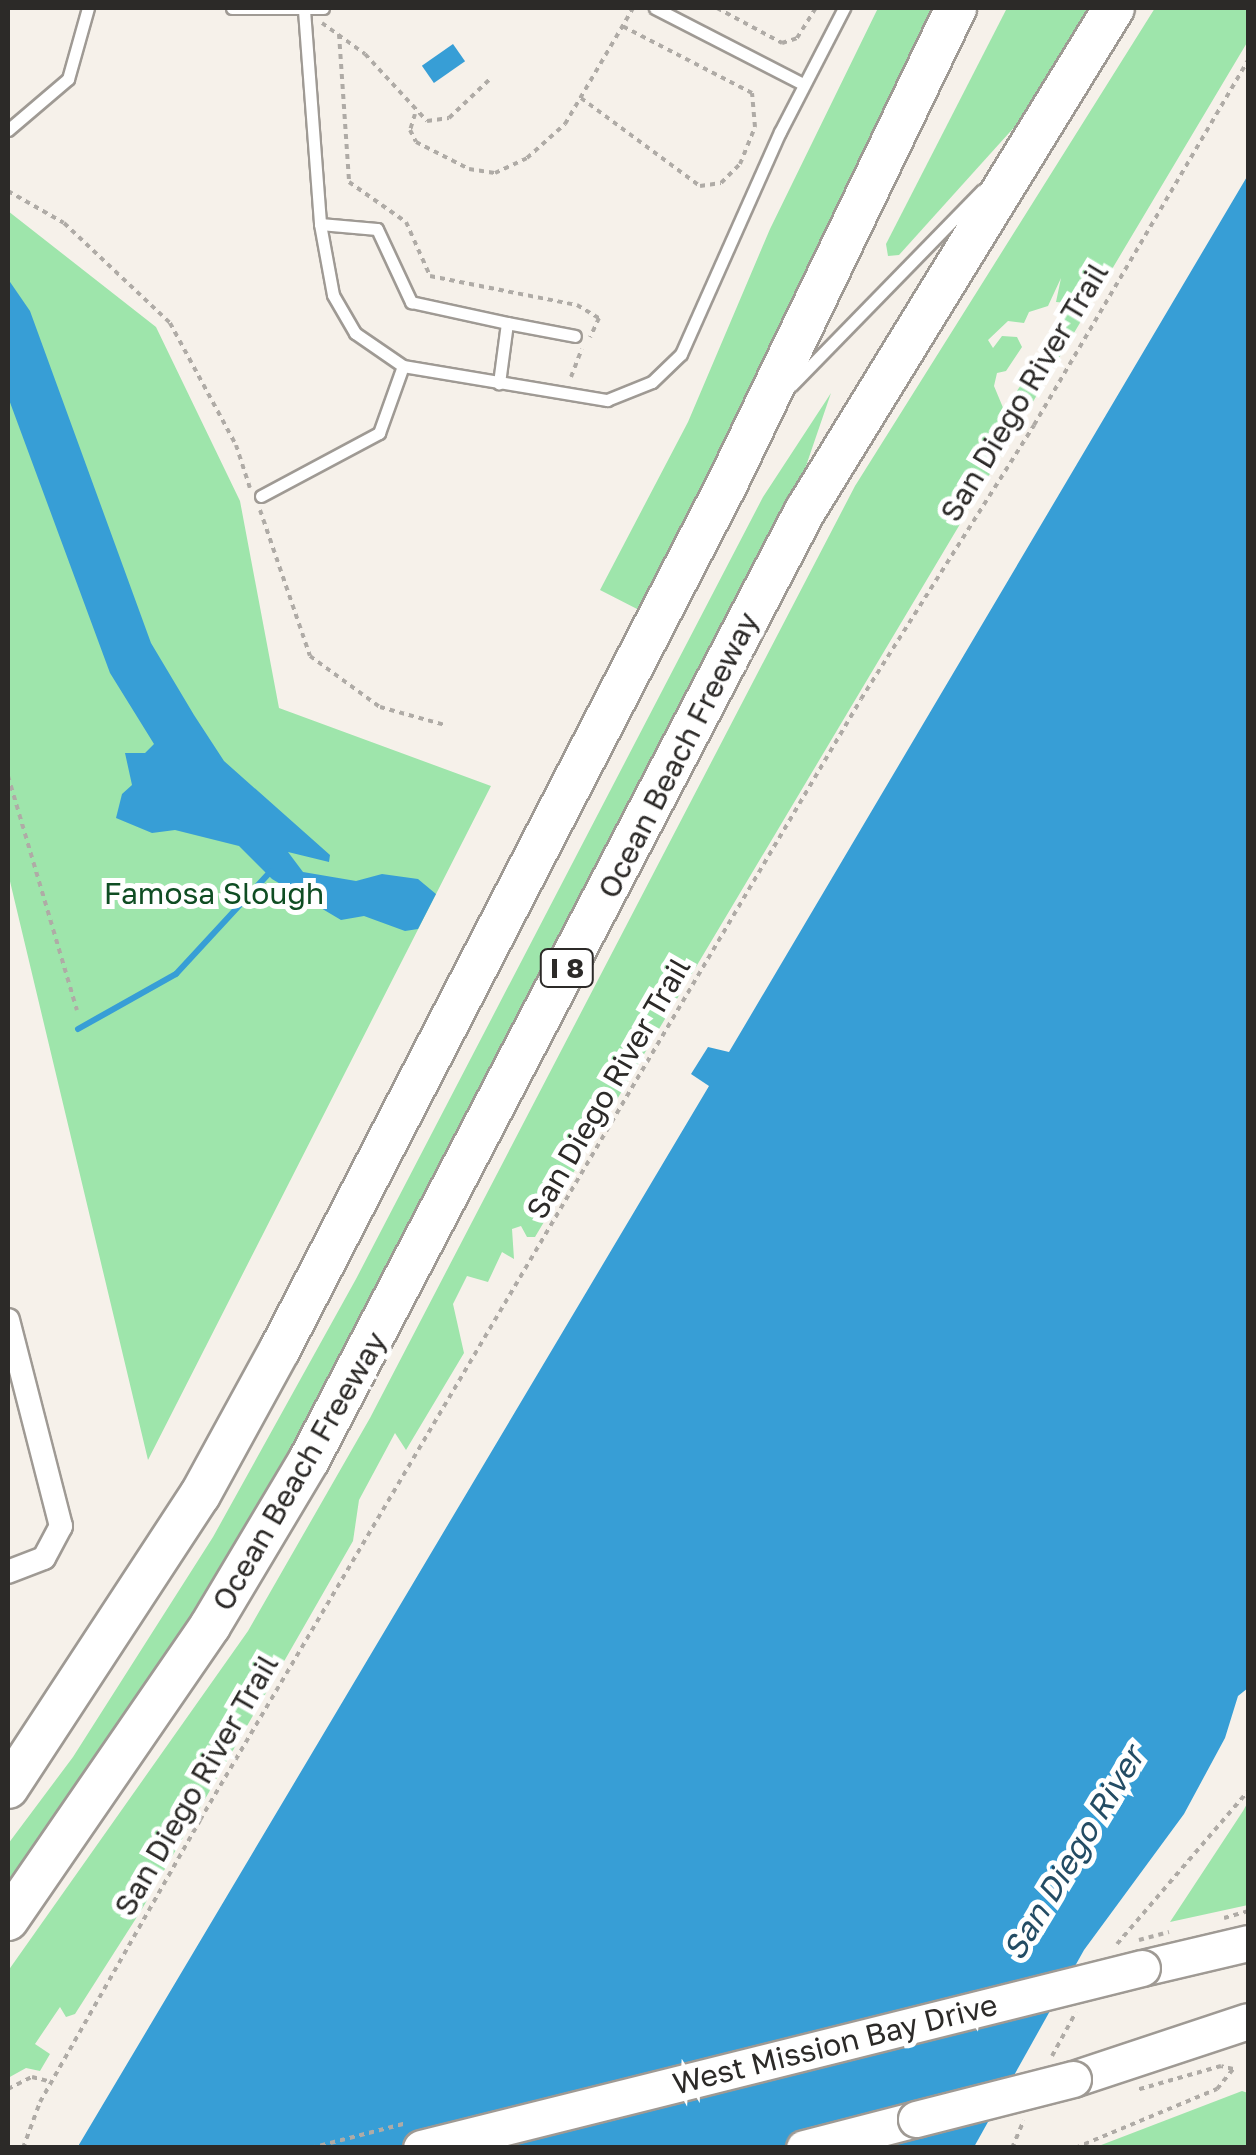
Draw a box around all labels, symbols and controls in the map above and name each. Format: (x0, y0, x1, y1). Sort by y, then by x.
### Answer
street label: San Diego River Trail (932, 256, 1116, 528)
street label: Ocean Beach Freeway (590, 606, 766, 904)
park label: Famosa Slough (104, 875, 324, 911)
road number: I 8 (540, 945, 594, 991)
street label: San Diego River Trail (519, 951, 697, 1225)
street label: Ocean Beach Freeway (204, 1325, 394, 1617)
street label: San Diego River Trail (107, 1648, 285, 1922)
water label: San Diego River (994, 1740, 1152, 1966)
street label: West Mission Bay Drive (669, 1986, 1001, 2102)

